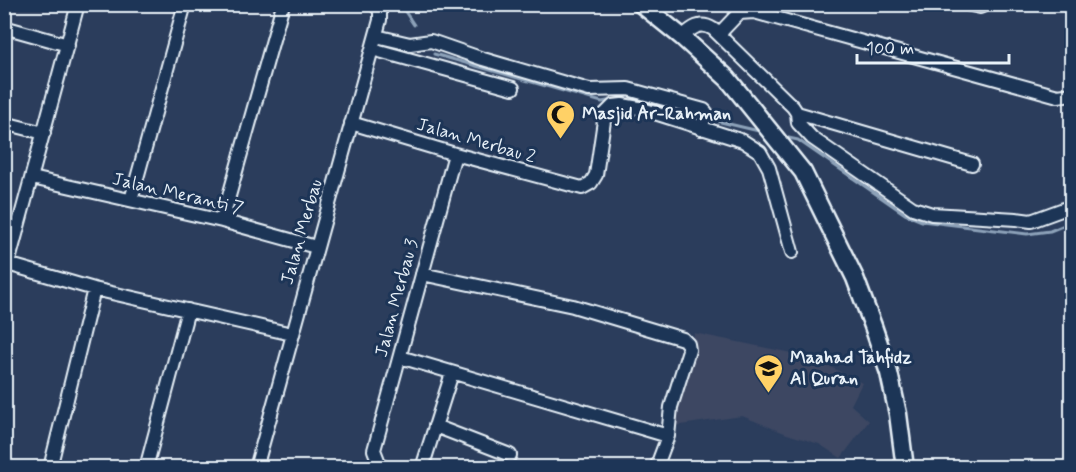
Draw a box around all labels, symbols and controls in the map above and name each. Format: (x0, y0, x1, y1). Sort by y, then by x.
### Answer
scale bar (857, 27, 1008, 65)
text: 100 m (866, 37, 914, 61)
mosque icon: Masjid Ar-Rahman (545, 98, 577, 140)
place label: Masjid Ar-Rahman (582, 102, 731, 126)
street label: Jalan Merbau 2 (414, 113, 538, 169)
street label: Jalan Meranti 7 (110, 167, 246, 221)
street label: Jalan Merbau (275, 176, 329, 288)
street label: Jalan Merbau 3 (370, 236, 424, 360)
place label: Maahad Tahfidz Al Quran (790, 346, 912, 391)
school or university icon: Maahad Tahfidz Al Quran (753, 352, 785, 394)

